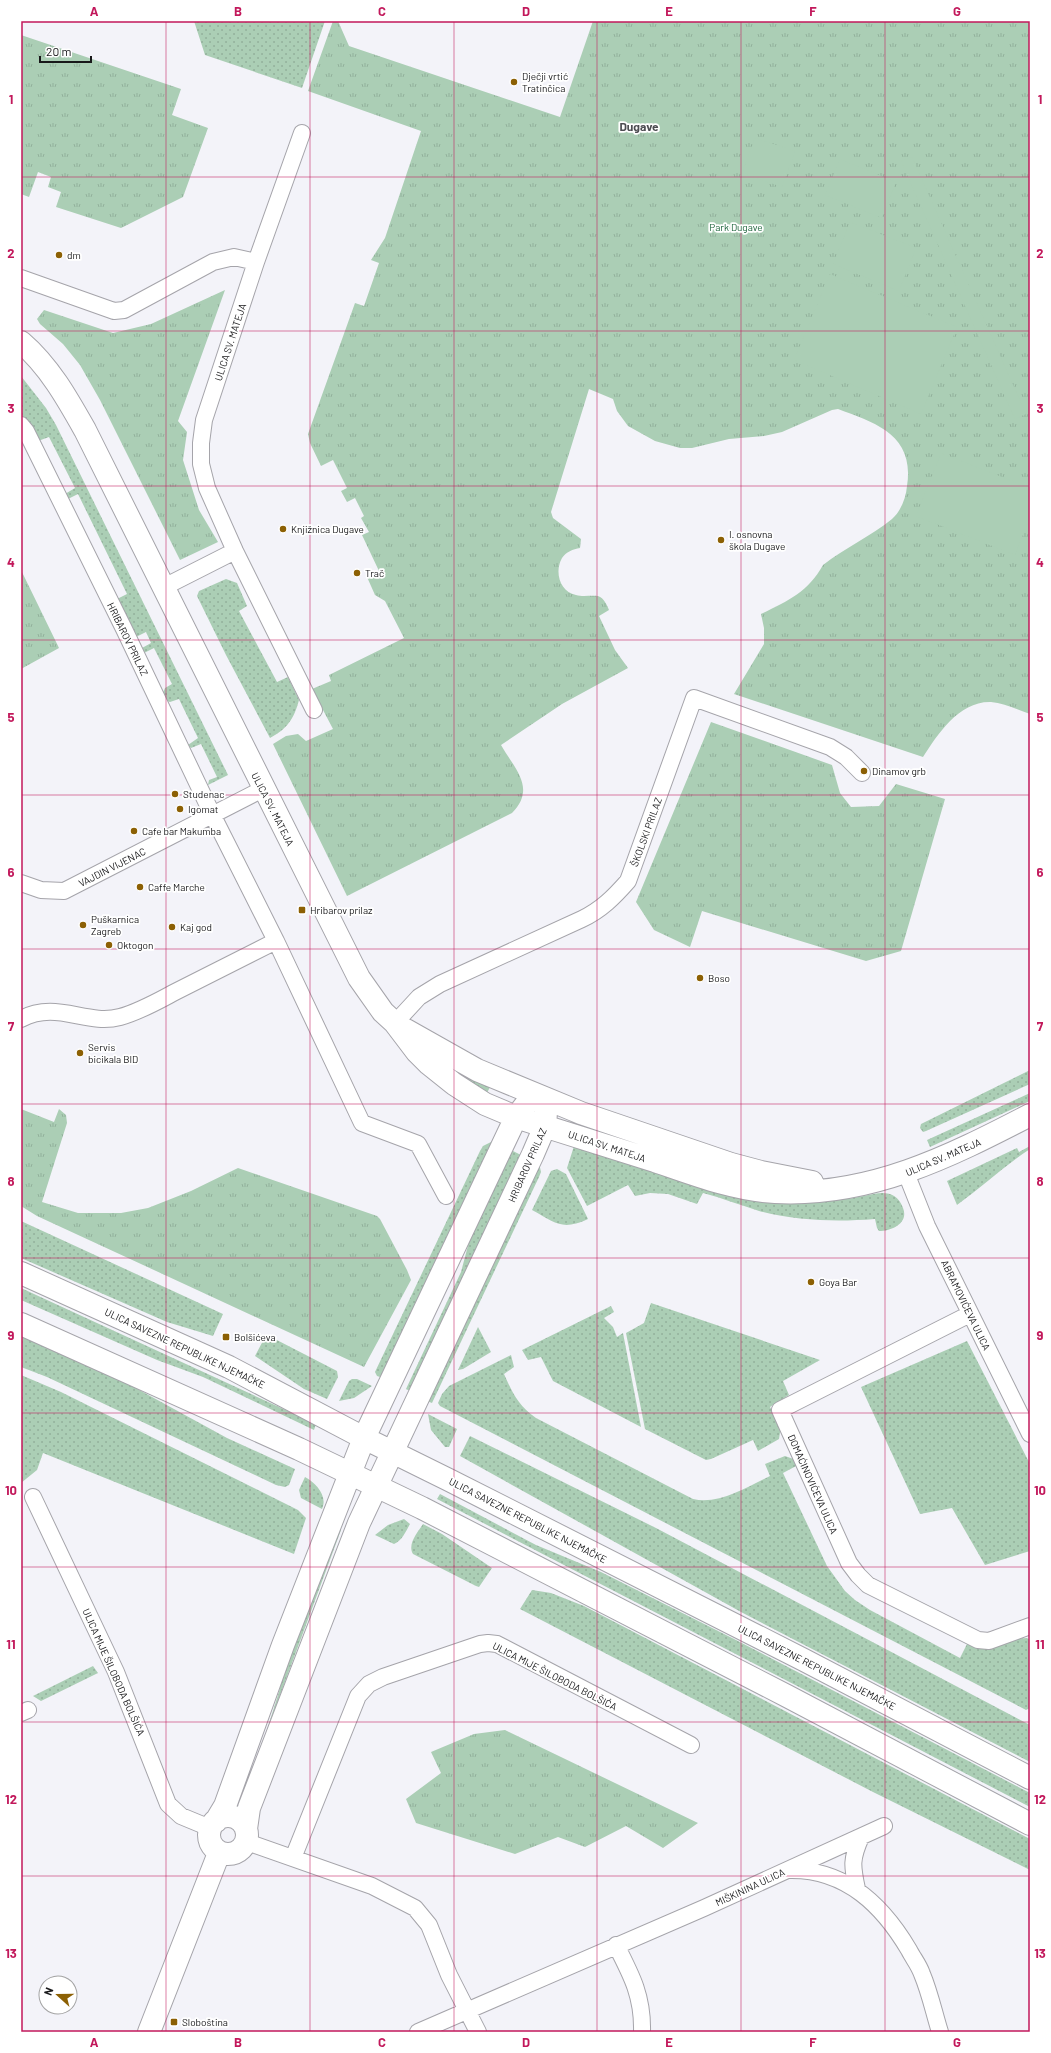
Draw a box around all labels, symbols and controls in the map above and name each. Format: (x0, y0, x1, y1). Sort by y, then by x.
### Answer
text: A (90, 3, 99, 19)
text: B (234, 3, 242, 19)
text: C (378, 3, 386, 19)
text: D (522, 3, 530, 19)
text: E (665, 3, 673, 19)
text: F (809, 3, 817, 19)
text: G (953, 3, 961, 19)
scale bar (40, 38, 91, 64)
text: 20 m (46, 44, 72, 58)
place label: Dječji vrtić Tratinčica (522, 70, 568, 94)
marker: Dječji vrtić Tratinčica (509, 77, 519, 87)
text: 1 (9, 91, 13, 107)
text: 1 (1038, 91, 1042, 107)
district label: Dugave (619, 119, 659, 133)
park label: Park Dugave (709, 221, 763, 233)
text: 2 (7, 245, 15, 261)
text: 2 (1036, 245, 1044, 261)
place label: dm (67, 249, 81, 261)
marker: dm (54, 250, 64, 260)
street label: ULICA SV. MATEJA (212, 302, 248, 382)
text: 3 (7, 400, 15, 416)
text: 3 (1036, 400, 1044, 416)
place label: Knjižnica Dugave (291, 523, 364, 535)
marker: Knjižnica Dugave (278, 524, 288, 534)
place label: I. osnovna škola Dugave (729, 528, 785, 552)
marker: I. osnovna škola Dugave (716, 535, 726, 545)
text: 4 (7, 554, 15, 570)
text: 4 (1036, 554, 1044, 570)
place label: Trač (365, 567, 384, 579)
marker: Trač (352, 568, 362, 578)
street label: HRIBAROV PRILAZ (105, 600, 151, 678)
text: 5 (7, 709, 15, 725)
text: 5 (1036, 709, 1044, 725)
place label: Dinamov grb (872, 765, 926, 777)
marker: Dinamov grb (859, 766, 869, 776)
street label: ULICA SV. MATEJA (249, 770, 297, 848)
place label: Studenac (183, 788, 224, 800)
marker: Studenac (170, 789, 180, 799)
street label: ŠKOLSKI PRILAZ (628, 796, 664, 868)
place label: Igomat (188, 803, 219, 815)
marker: Igomat (175, 804, 185, 814)
place label: Cafe bar Makumba (142, 825, 221, 837)
marker: Cafe bar Makumba (129, 826, 139, 836)
street label: VAJDIN VIJENAC (76, 845, 148, 889)
text: 6 (8, 864, 15, 880)
text: 6 (1037, 864, 1044, 880)
place label: Caffe Marche (148, 881, 205, 893)
marker: Caffe Marche (135, 882, 145, 892)
place label: Hribarov prilaz (310, 904, 373, 916)
marker: Hribarov prilaz (297, 905, 307, 915)
place label: Puškarnica Zagreb (91, 913, 139, 937)
marker: Puškarnica Zagreb (78, 920, 88, 930)
place label: Kaj god (180, 921, 212, 933)
marker: Kaj god (167, 922, 177, 932)
place label: Oktogon (117, 939, 153, 951)
marker: Oktogon (104, 940, 114, 950)
place label: Boso (708, 972, 730, 984)
marker: Boso (695, 973, 705, 983)
text: 7 (8, 1018, 15, 1034)
text: 7 (1037, 1018, 1044, 1034)
place label: Servis bicikala BID (88, 1041, 138, 1065)
marker: Servis bicikala BID (75, 1048, 85, 1058)
street label: HRIBAROV PRILAZ (505, 1126, 549, 1204)
street label: ULICA SV. MATEJA (567, 1128, 647, 1164)
street label: ULICA SV. MATEJA (903, 1136, 983, 1178)
text: 8 (7, 1173, 15, 1189)
text: 8 (1036, 1173, 1044, 1189)
street label: ABRAMOVIĆEVA ULICA (939, 1258, 993, 1352)
place label: Goya Bar (819, 1276, 857, 1288)
marker: Goya Bar (806, 1277, 816, 1287)
street label: ULICA SAVEZNE REPUBLIKE NJEMAČKE (103, 1305, 267, 1391)
text: 9 (8, 1327, 15, 1343)
text: 9 (1037, 1327, 1044, 1343)
place label: Bolšićeva (234, 1331, 276, 1343)
marker: Bolšićeva (221, 1332, 231, 1342)
street label: DOMAĆINOVIĆEVA ULICA (786, 1432, 840, 1536)
street label: ULICA SAVEZNE REPUBLIKE NJEMAČKE (447, 1475, 609, 1565)
text: 10 (5, 1482, 17, 1498)
text: 10 (1034, 1482, 1046, 1498)
street label: ULICA MIJE ŠILOBODA BOLŠIĆA (80, 1607, 148, 1737)
street label: ULICA SAVEZNE REPUBLIKE NJEMAČKE (736, 1622, 898, 1712)
text: 11 (6, 1636, 16, 1652)
text: 11 (1035, 1636, 1045, 1652)
street label: ULICA MIJE ŠILOBODA BOLŠIĆA (491, 1639, 619, 1713)
text: 12 (5, 1791, 17, 1807)
text: 12 (1034, 1791, 1046, 1807)
street label: MIŠKININA ULICA (713, 1866, 787, 1908)
text: 13 (5, 1945, 17, 1961)
text: 13 (1034, 1945, 1046, 1961)
north arrow (38, 1975, 78, 2015)
text: N (41, 1985, 56, 1997)
place label: Sloboština (182, 2016, 228, 2028)
marker: Sloboština (169, 2017, 179, 2027)
text: A (90, 2034, 99, 2050)
text: B (234, 2034, 242, 2050)
text: C (378, 2034, 386, 2050)
text: D (522, 2034, 530, 2050)
text: E (665, 2034, 673, 2050)
text: F (809, 2034, 817, 2050)
text: G (953, 2034, 961, 2050)

